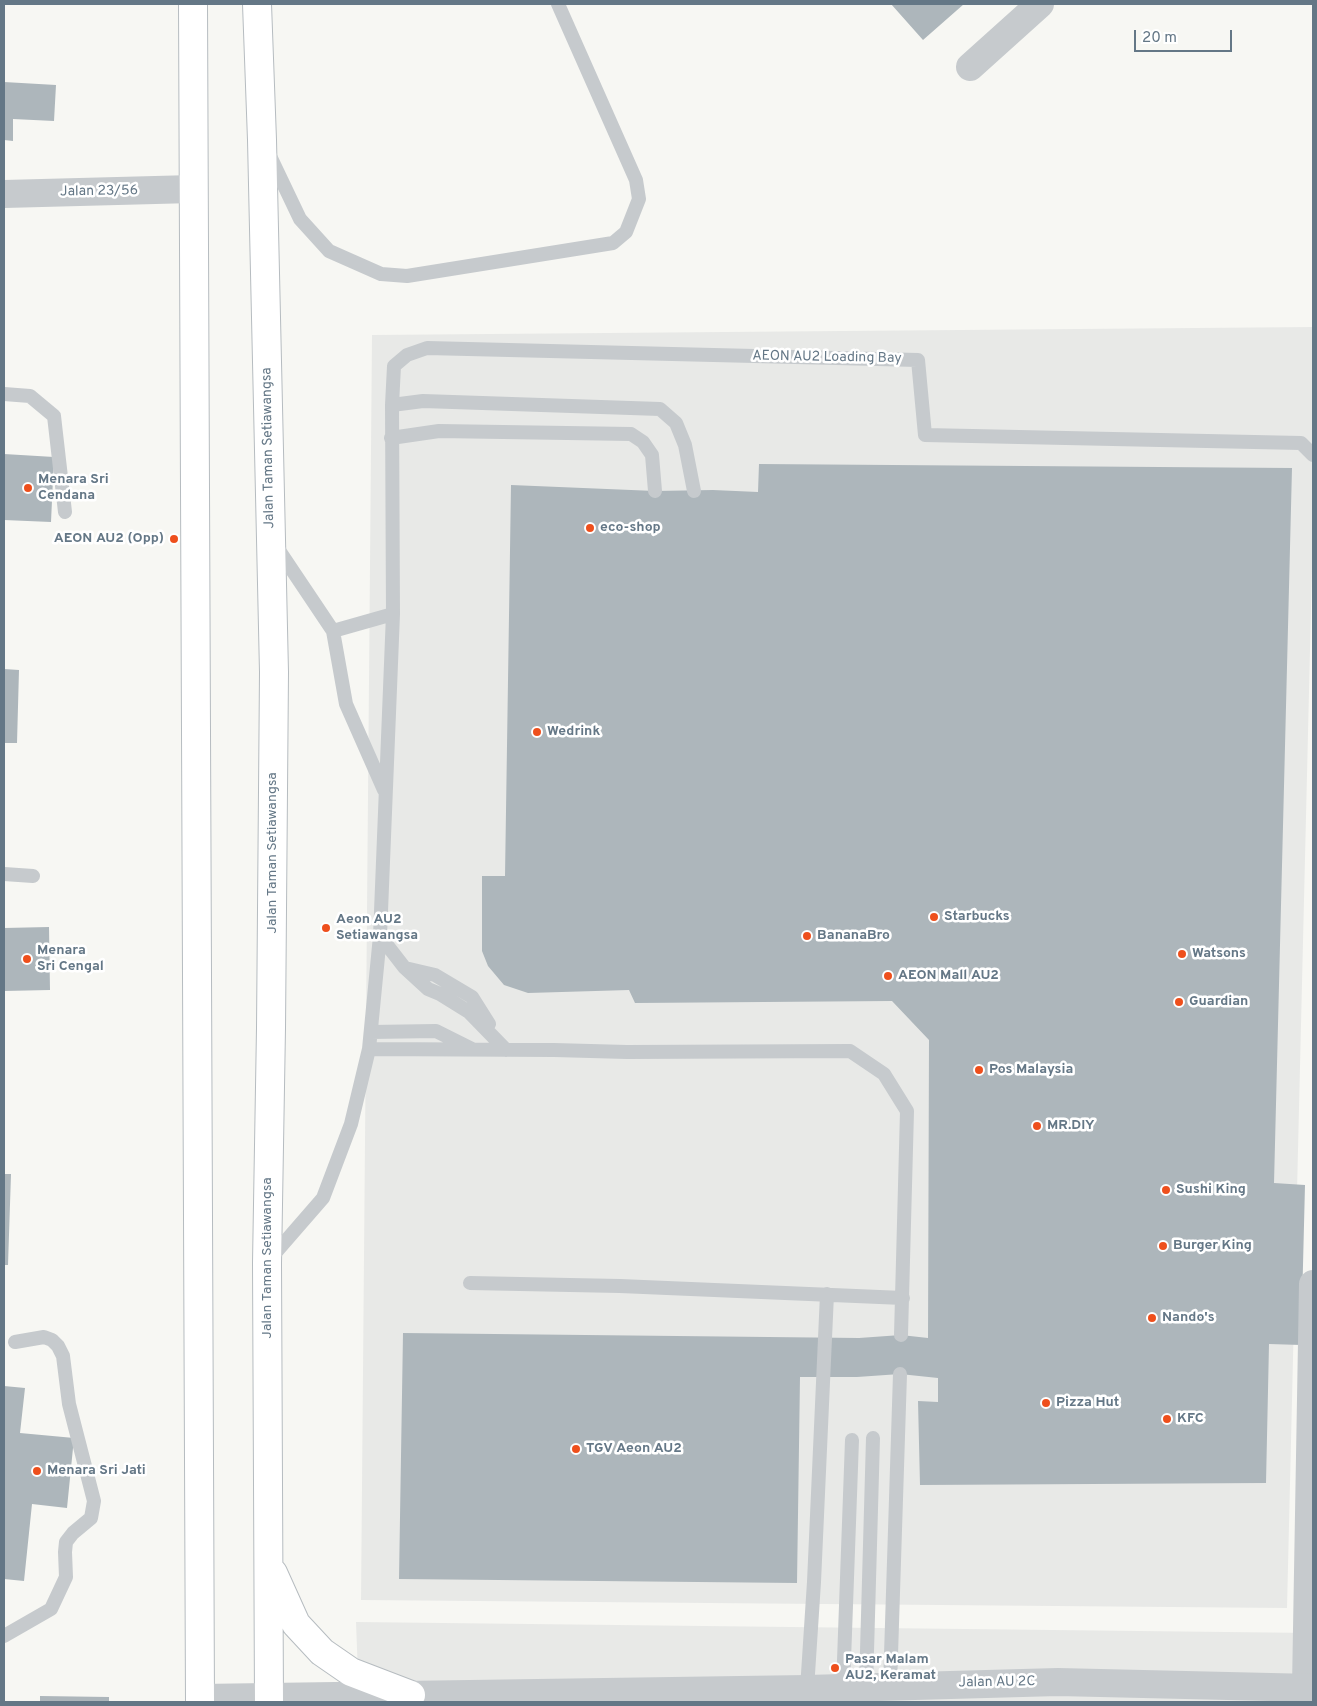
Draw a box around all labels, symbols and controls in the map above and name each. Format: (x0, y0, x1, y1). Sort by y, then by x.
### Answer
scale bar (1137, 20, 1234, 52)
text: 20 m (1142, 29, 1177, 48)
street label: Jalan 23/56 (60, 183, 138, 201)
street label: AEON AU2 Loading Bay (752, 348, 902, 368)
street label: Jalan Taman Setiawangsa (259, 367, 279, 529)
place label: Menara Sri Cendana (38, 472, 109, 504)
marker: Menara Sri Cendana (22, 482, 34, 494)
place label: eco-shop (600, 520, 661, 536)
marker: eco-shop (584, 522, 596, 534)
place label: AEON AU2 (Opp) (54, 531, 164, 547)
marker: AEON AU2 (Opp) (168, 533, 180, 545)
place label: Wedrink (547, 724, 600, 740)
marker: Wedrink (531, 726, 543, 738)
street label: Jalan Taman Setiawangsa (265, 772, 281, 934)
place label: Starbucks (944, 909, 1010, 925)
marker: Starbucks (928, 911, 940, 923)
place label: Aeon AU2 Setiawangsa (336, 912, 418, 944)
marker: Aeon AU2 Setiawangsa (320, 922, 332, 934)
place label: BananaBro (817, 928, 890, 944)
marker: BananaBro (801, 930, 813, 942)
place label: Menara Sri Cengal (37, 943, 104, 976)
place label: Watsons (1192, 946, 1246, 962)
marker: Watsons (1176, 948, 1188, 960)
marker: Menara Sri Cengal (21, 953, 33, 965)
place label: AEON Mall AU2 (898, 968, 999, 984)
marker: AEON Mall AU2 (882, 970, 894, 982)
place label: Guardian (1189, 994, 1248, 1010)
marker: Guardian (1173, 996, 1185, 1008)
place label: Pos Malaysia (989, 1062, 1073, 1078)
marker: Pos Malaysia (973, 1064, 985, 1076)
place label: MR.DIY (1047, 1118, 1095, 1134)
marker: MR.DIY (1031, 1120, 1043, 1132)
street label: Jalan Taman Setiawangsa (260, 1177, 276, 1339)
place label: Sushi King (1176, 1182, 1246, 1198)
marker: Sushi King (1160, 1184, 1172, 1196)
place label: Burger King (1173, 1238, 1252, 1254)
marker: Burger King (1157, 1240, 1169, 1252)
place label: Nando's (1162, 1310, 1215, 1326)
marker: Nando's (1146, 1312, 1158, 1324)
place label: Pizza Hut (1056, 1395, 1119, 1411)
marker: Pizza Hut (1040, 1397, 1052, 1409)
place label: KFC (1177, 1411, 1204, 1427)
marker: KFC (1161, 1413, 1173, 1425)
place label: TGV Aeon AU2 (586, 1441, 682, 1457)
marker: TGV Aeon AU2 (570, 1443, 582, 1455)
place label: Menara Sri Jati (47, 1463, 146, 1479)
marker: Menara Sri Jati (31, 1465, 43, 1477)
place label: Pasar Malam AU2, Keramat (845, 1652, 936, 1684)
marker: Pasar Malam AU2, Keramat (829, 1662, 841, 1674)
street label: Jalan AU 2C (958, 1674, 1036, 1692)

